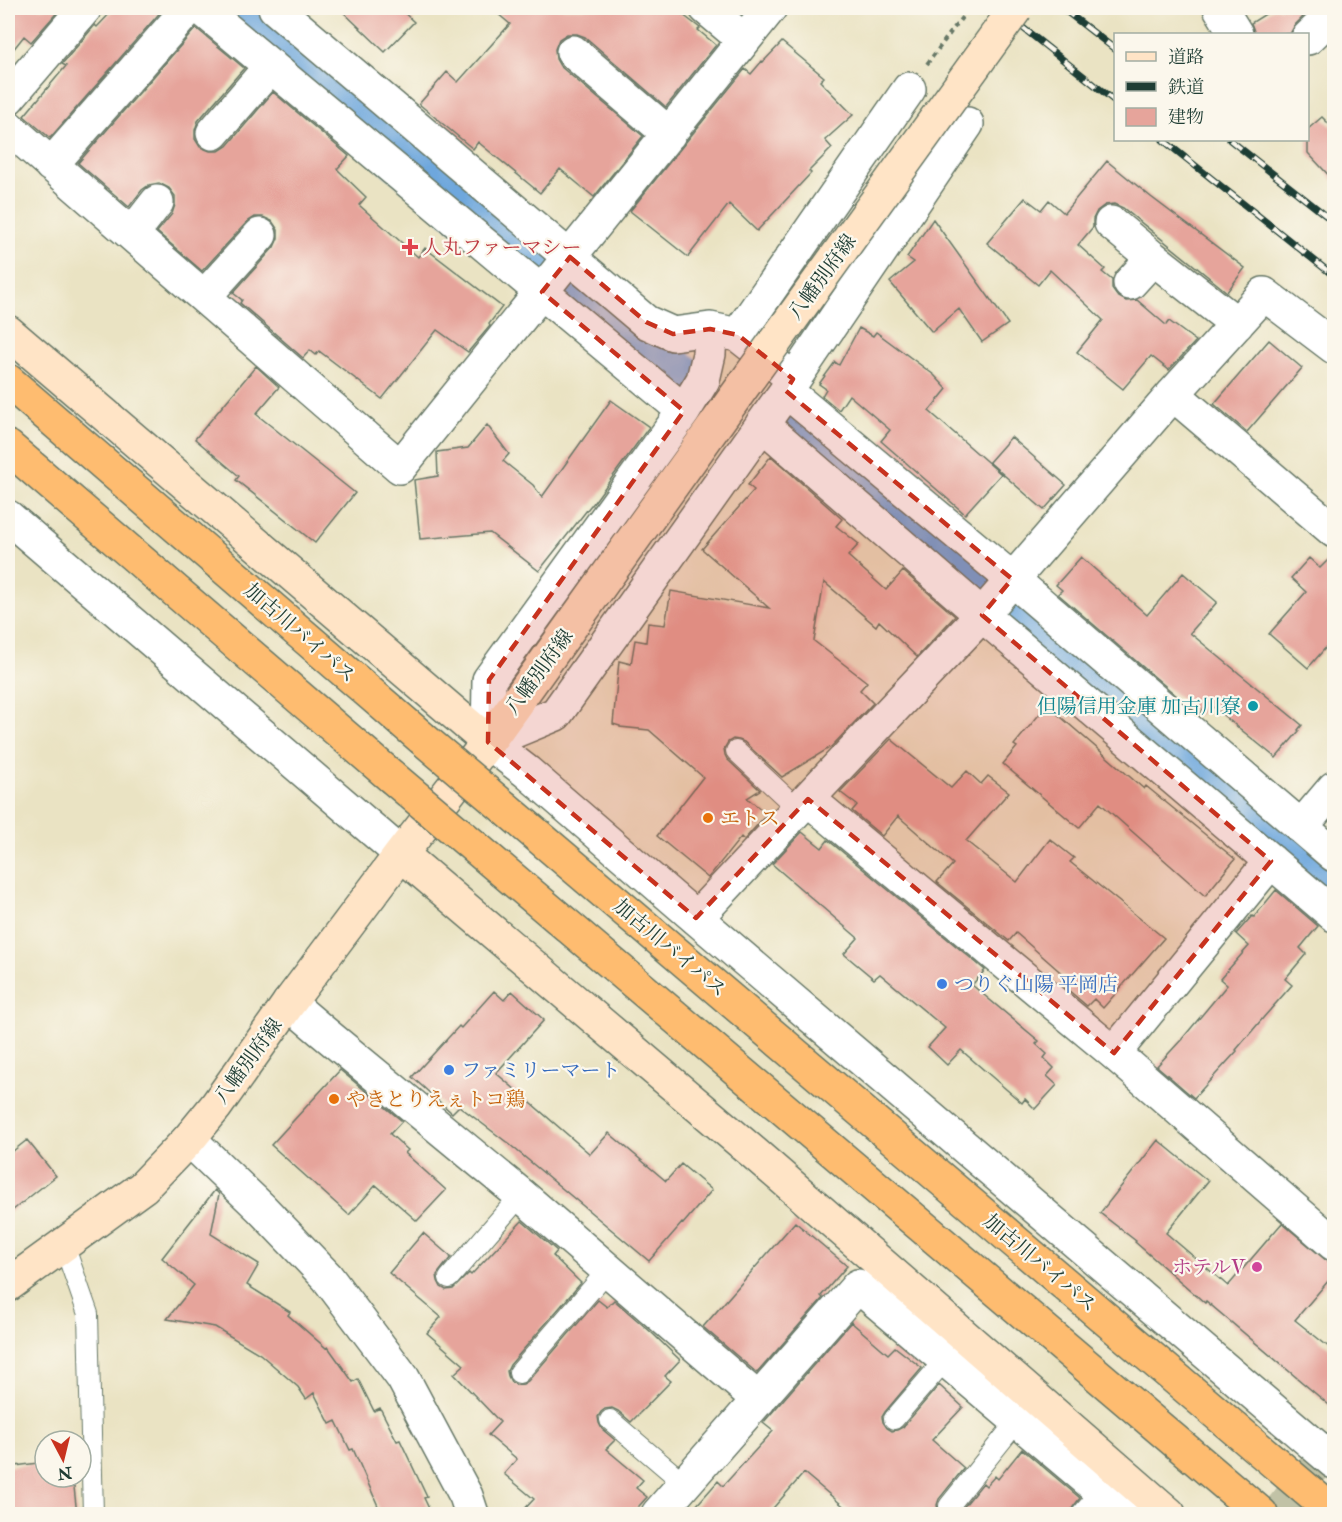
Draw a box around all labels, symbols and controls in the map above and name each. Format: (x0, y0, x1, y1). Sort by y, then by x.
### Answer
legend (1114, 33, 1309, 141)
text: 道路 (1168, 46, 1204, 69)
text: 鉄道 (1168, 76, 1204, 99)
text: 建物 (1168, 106, 1204, 129)
street label: 八幡別府線 (782, 229, 862, 325)
place label: 人丸ファーマシー (422, 235, 582, 260)
marker: 人丸ファーマシー (403, 240, 417, 254)
street label: 加古川バイパス (239, 578, 361, 688)
street label: 八幡別府線 (499, 624, 579, 720)
place label: 但陽信用金庫 加古川寮 (1037, 694, 1241, 719)
marker: 但陽信用金庫 加古川寮 (1246, 699, 1260, 713)
place label: エトス (720, 806, 780, 831)
marker: エトス (701, 811, 715, 825)
street label: 加古川バイパス (608, 894, 732, 1002)
place label: つりぐ山陽 平岡店 (954, 972, 1118, 997)
marker: つりぐ山陽 平岡店 (935, 977, 949, 991)
street label: 八幡別府線 (208, 1013, 288, 1109)
place label: ファミリーマート (461, 1058, 621, 1083)
marker: ファミリーマート (442, 1063, 456, 1077)
place label: やきとりえぇトコ鶏 (346, 1087, 525, 1112)
marker: やきとりえぇトコ鶏 (327, 1092, 341, 1106)
street label: 加古川バイパス (978, 1209, 1102, 1317)
place label: ホテルV (1172, 1255, 1246, 1280)
marker: ホテルV (1250, 1260, 1264, 1274)
north arrow (33, 1429, 93, 1489)
text: N (56, 1462, 74, 1484)

